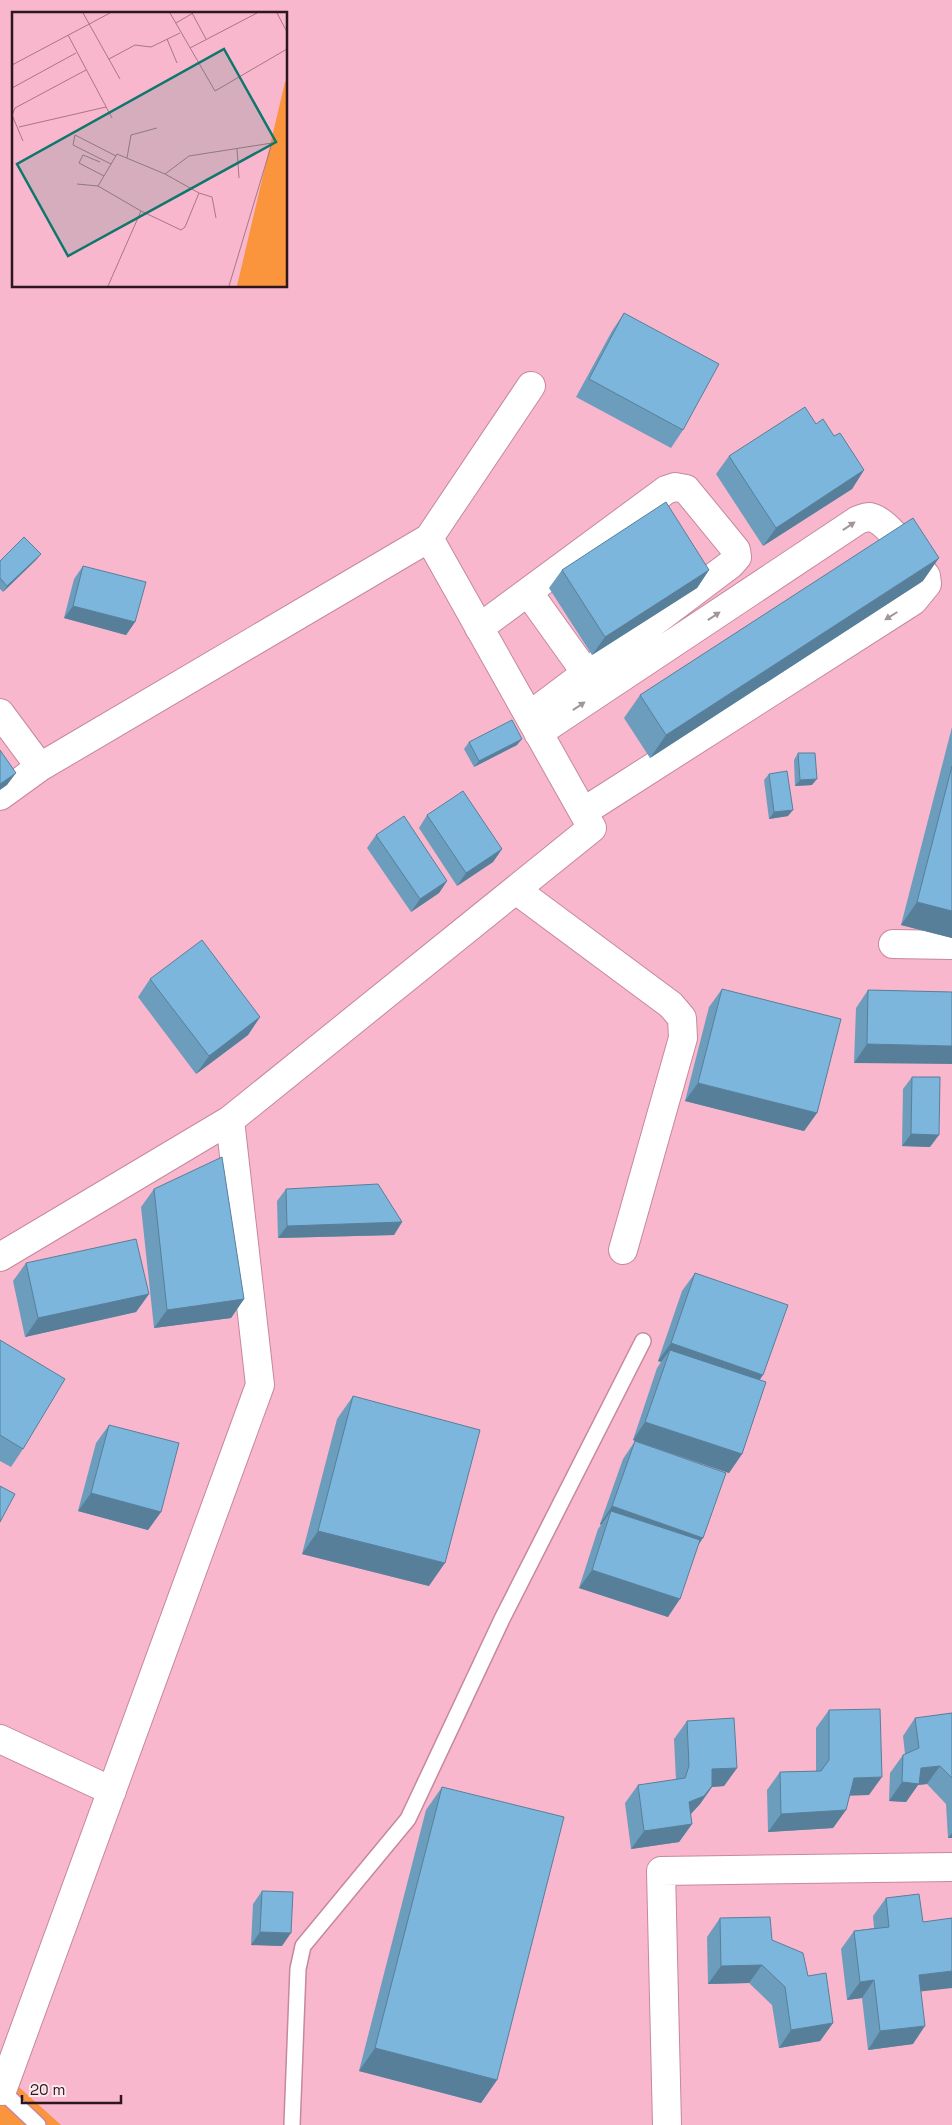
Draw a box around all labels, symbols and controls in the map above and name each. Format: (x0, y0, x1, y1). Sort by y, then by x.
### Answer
inset map (12, 12, 288, 288)
one-way arrow (843, 521, 856, 531)
one-way arrow (707, 611, 721, 621)
one-way arrow (884, 611, 897, 620)
one-way arrow (572, 702, 586, 711)
scale bar (22, 2072, 121, 2104)
text: 20 m (30, 2080, 65, 2099)

